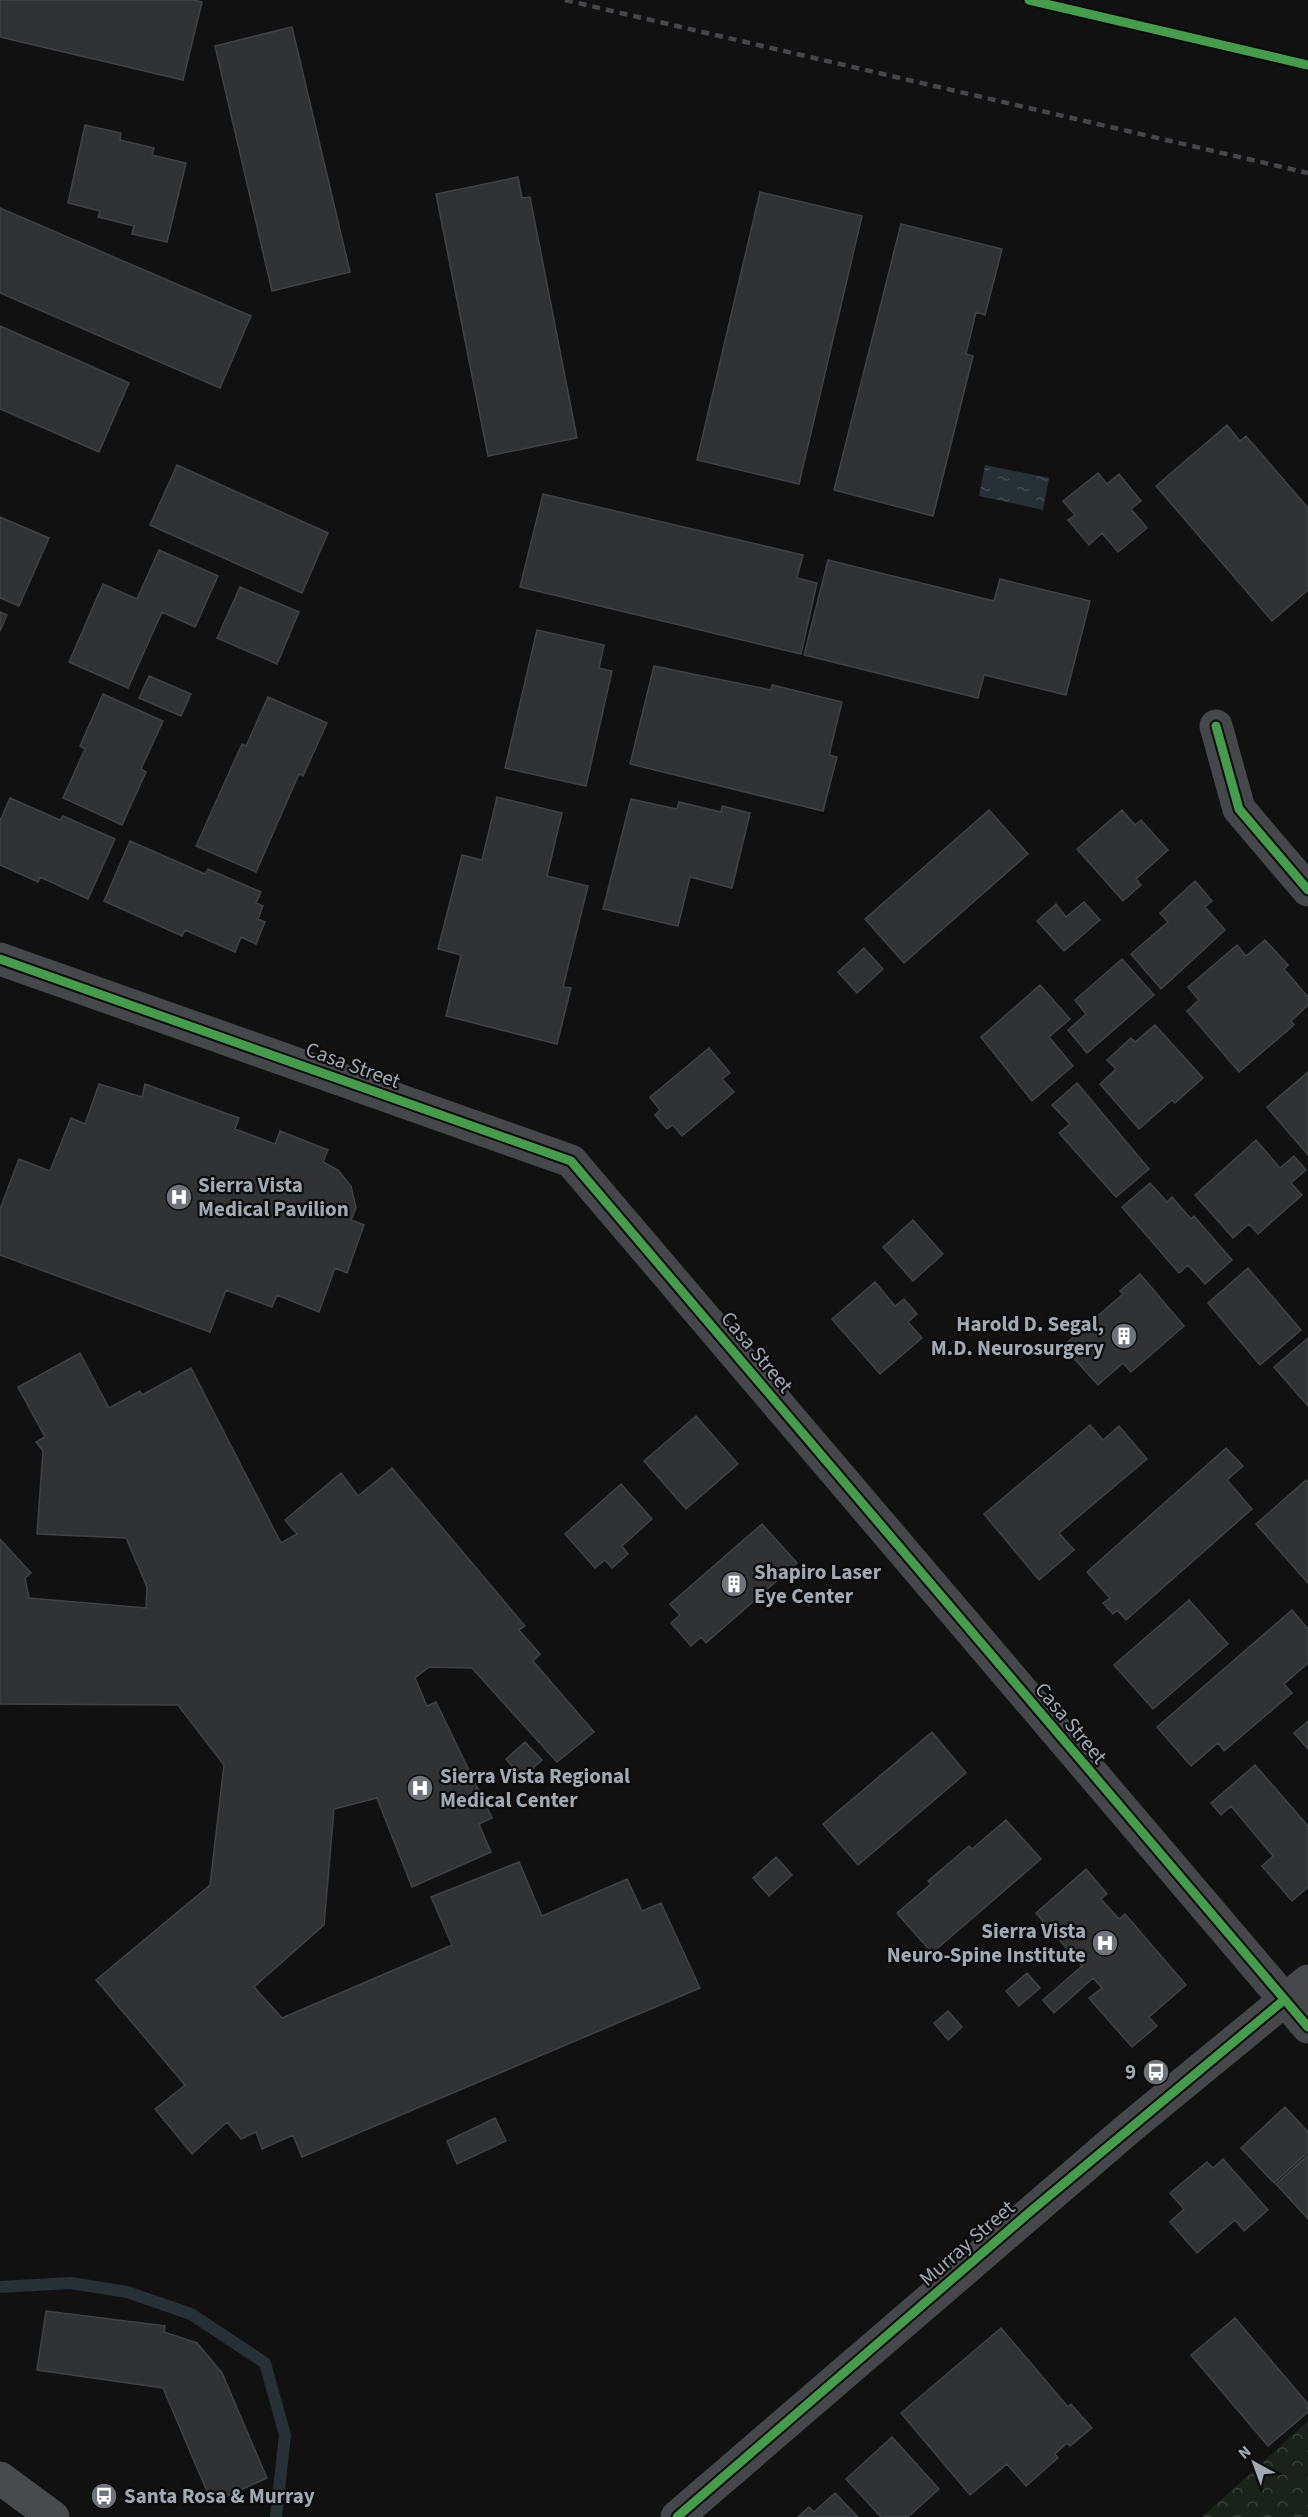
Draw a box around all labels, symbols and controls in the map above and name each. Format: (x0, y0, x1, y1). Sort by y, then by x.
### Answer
street label: Casa Street (301, 1034, 405, 1096)
place label: Sierra Vista Medical Pavilion (198, 1170, 349, 1224)
hospital icon: Sierra Vista Medical Pavilion (164, 1182, 194, 1212)
street label: Casa Street (714, 1305, 800, 1399)
place label: Harold D. Segal, M.D. Neurosurgery (931, 1309, 1104, 1363)
building icon: Harold D. Segal, M.D. Neurosurgery (1109, 1321, 1139, 1351)
place label: Shapiro Laser Eye Center (754, 1557, 882, 1611)
building icon: Shapiro Laser Eye Center (719, 1569, 749, 1599)
street label: Casa Street (1028, 1676, 1114, 1770)
place label: Sierra Vista Regional Medical Center (440, 1761, 630, 1815)
hospital icon: Sierra Vista Regional Medical Center (405, 1773, 435, 1803)
place label: Sierra Vista Neuro-Spine Institute (887, 1916, 1086, 1970)
hospital icon: Sierra Vista Neuro-Spine Institute (1090, 1928, 1120, 1958)
place label: 9 (1125, 2057, 1136, 2087)
bus stop icon: 9 (1141, 2057, 1171, 2087)
street label: Murray Street (913, 2193, 1021, 2293)
north arrow (1224, 2433, 1284, 2493)
text: N (1234, 2441, 1256, 2464)
bus stop icon: Santa Rosa & Murray (89, 2481, 119, 2511)
place label: Santa Rosa & Murray (124, 2481, 315, 2511)

